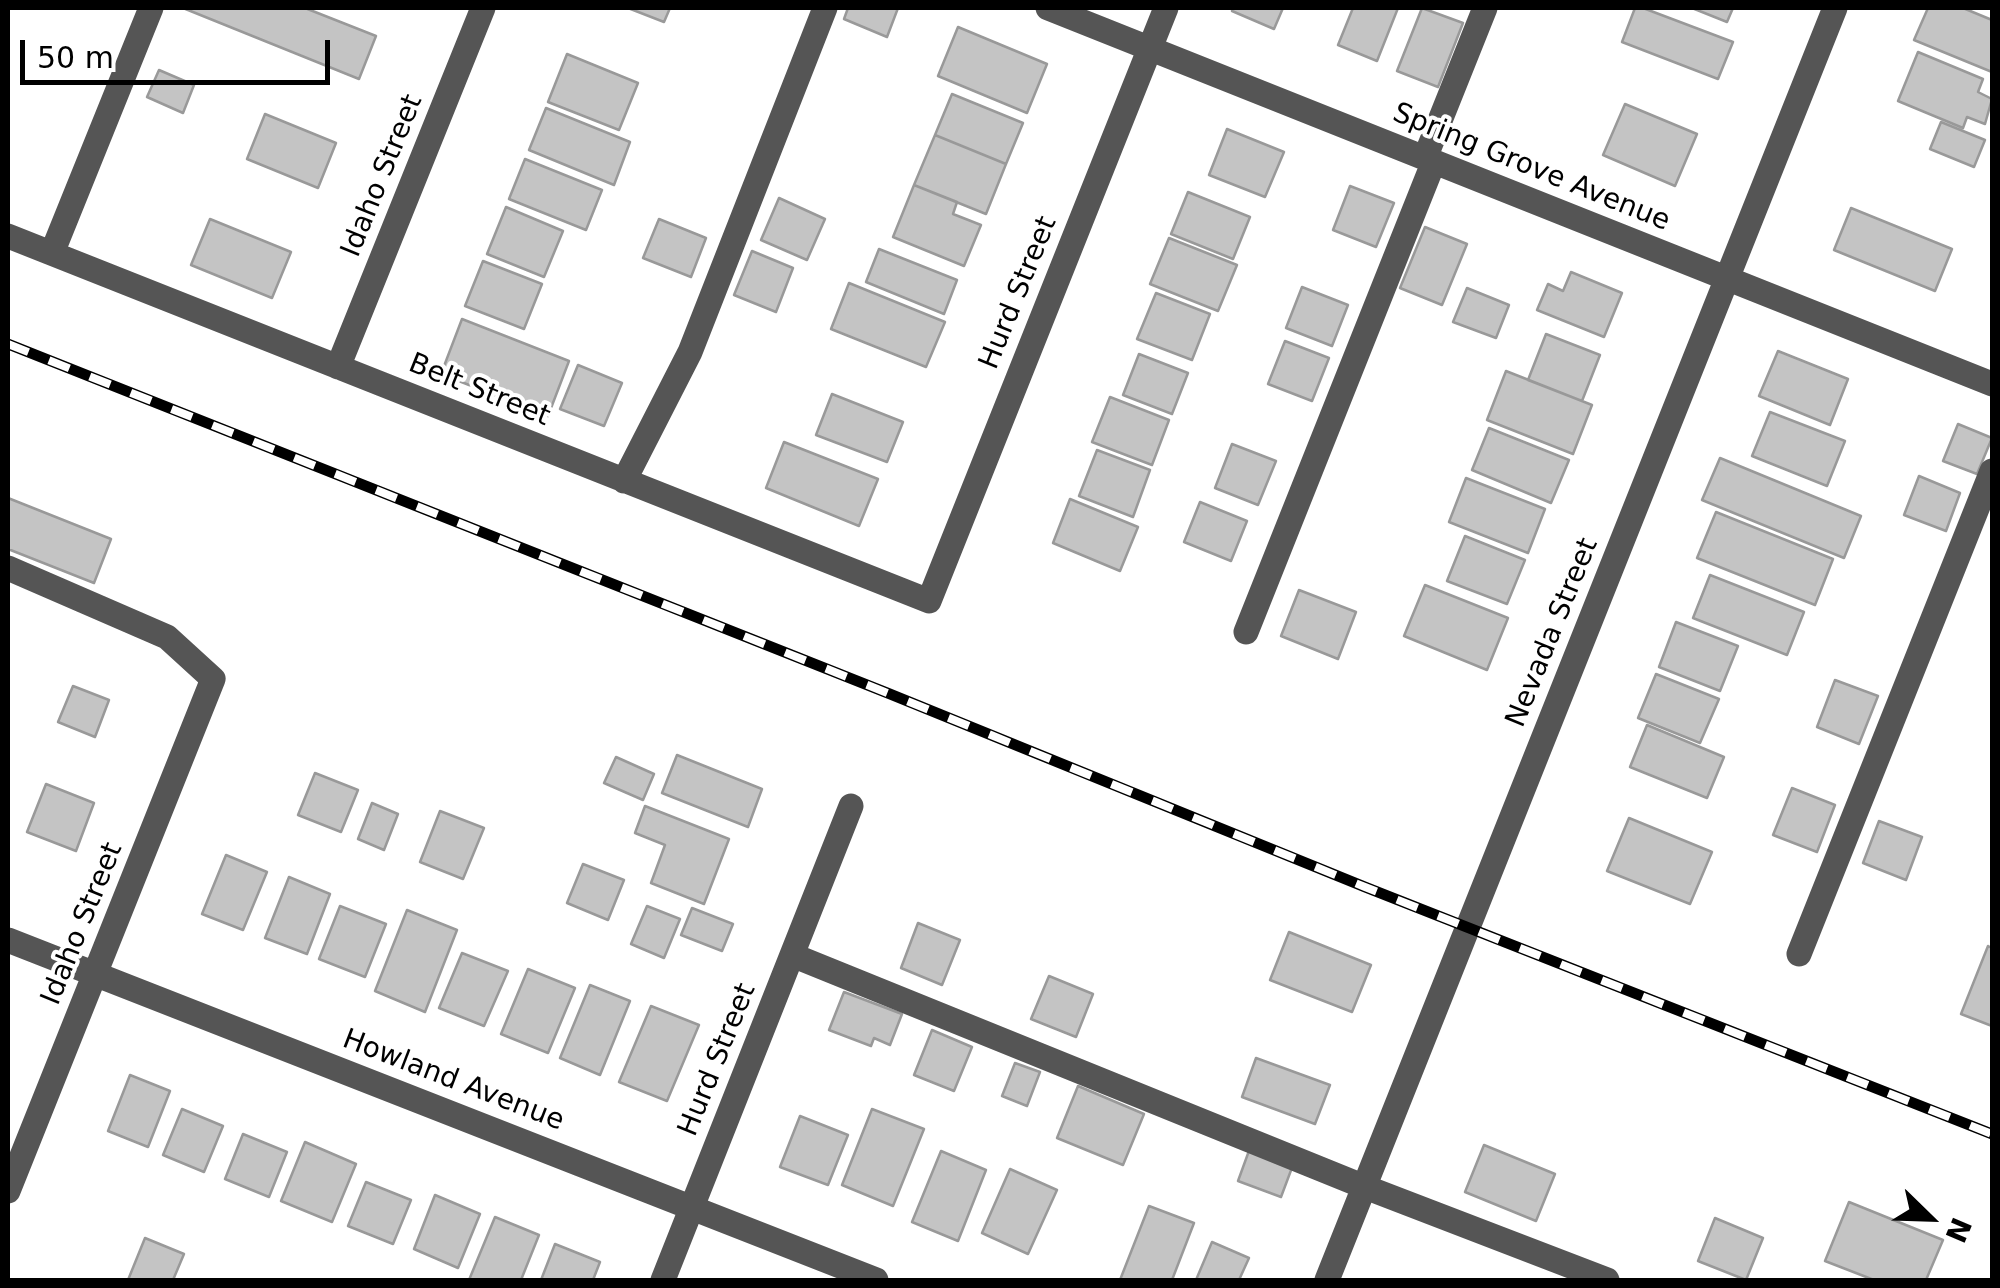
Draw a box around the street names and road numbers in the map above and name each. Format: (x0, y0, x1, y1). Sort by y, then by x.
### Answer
street label: Idaho Street (335, 90, 431, 262)
street label: Spring Grove Avenue (1388, 97, 1674, 239)
street label: Hurd Street (973, 212, 1065, 374)
street label: Belt Street (404, 347, 554, 435)
street label: Nevada Street (1500, 534, 1606, 732)
street label: Idaho Street (35, 838, 131, 1010)
street label: Hurd Street (672, 979, 764, 1141)
street label: Howland Avenue (338, 1023, 568, 1139)

